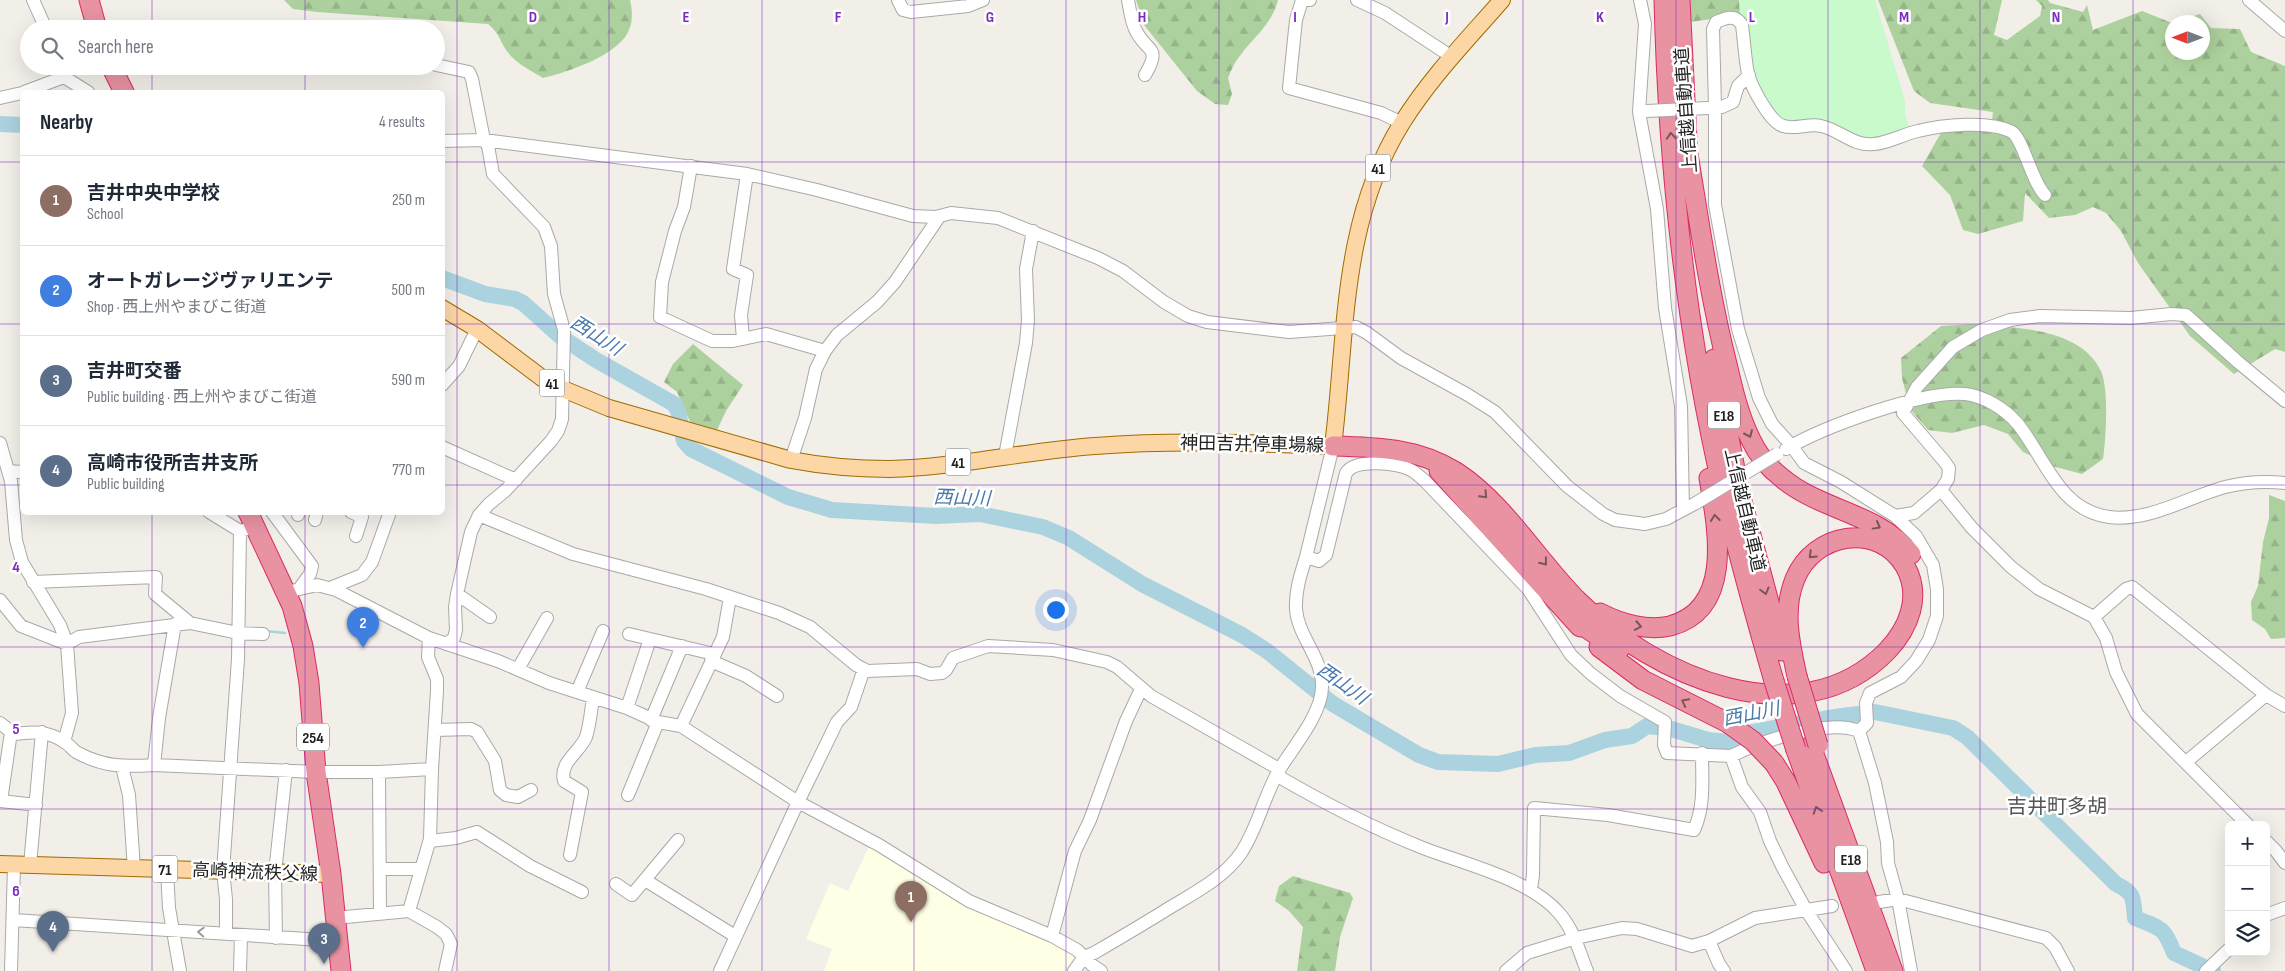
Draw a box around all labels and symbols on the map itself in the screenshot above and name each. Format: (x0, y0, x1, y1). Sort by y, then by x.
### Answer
text: D (529, 8, 537, 27)
text: E (683, 8, 690, 27)
text: F (835, 8, 842, 27)
text: G (986, 8, 994, 27)
text: H (1138, 8, 1146, 27)
text: I (1293, 8, 1297, 27)
text: J (1444, 8, 1449, 27)
text: K (1596, 8, 1604, 27)
text: L (1749, 8, 1756, 27)
text: M (1899, 8, 1909, 27)
text: N (2052, 8, 2060, 27)
north arrow (2165, 15, 2210, 60)
street label: 上信越自動車道 (1672, 46, 1701, 174)
one-way arrow (1665, 131, 1676, 139)
road number: 41 (1366, 154, 1390, 182)
water label: 西山川 (566, 311, 628, 362)
road number: 41 (540, 369, 564, 396)
road number: E18 (1708, 402, 1740, 428)
one-way arrow (1742, 429, 1753, 438)
street label: 神田吉井停車場線 (1180, 433, 1324, 456)
street label: 上信越自動車道 (1720, 446, 1769, 574)
road number: 41 (946, 448, 970, 476)
water label: 西山川 (933, 486, 993, 511)
one-way arrow (1478, 489, 1487, 498)
one-way arrow (1710, 514, 1721, 522)
one-way arrow (1872, 520, 1881, 530)
one-way arrow (1808, 549, 1817, 558)
one-way arrow (1539, 557, 1548, 566)
text: 4 (12, 558, 20, 577)
one-way arrow (1760, 587, 1770, 595)
your location (1043, 597, 1069, 623)
pin: 2 (347, 607, 379, 648)
one-way arrow (1633, 620, 1642, 630)
water label: 西山川 (1312, 658, 1374, 711)
water label: 西山川 (1721, 697, 1783, 731)
one-way arrow (1681, 698, 1690, 708)
text: 5 (12, 720, 20, 739)
road number: 254 (297, 724, 329, 750)
district label: 吉井町多胡 (2007, 795, 2107, 819)
one-way arrow (1812, 807, 1822, 815)
road number: E18 (1835, 846, 1867, 872)
road number: 71 (152, 856, 178, 882)
street label: 高崎神流秩父線 (192, 860, 318, 885)
pin: 1 (895, 881, 927, 922)
text: 6 (12, 882, 20, 901)
pin: 4 (37, 911, 69, 952)
pin: 3 (308, 923, 340, 964)
one-way arrow (197, 926, 205, 937)

